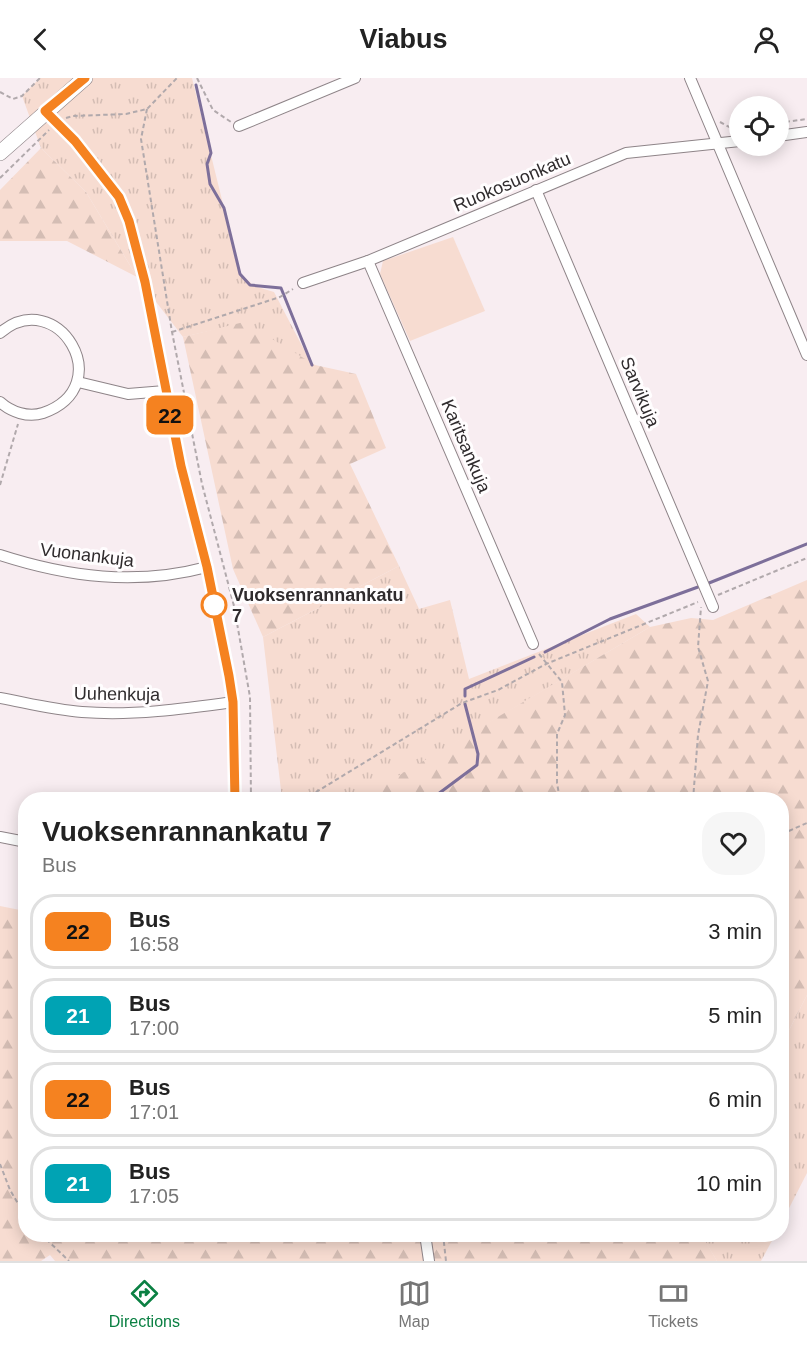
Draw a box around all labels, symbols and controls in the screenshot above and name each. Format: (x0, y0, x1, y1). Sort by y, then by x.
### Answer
icon: back (24, 23, 57, 56)
icon: person (750, 23, 783, 56)
text: Viabus (359, 24, 448, 54)
map controls (729, 96, 789, 156)
button: locate (729, 96, 789, 156)
street label: Ruokosuonkatu (451, 148, 573, 216)
street label: Sarvikuja (616, 354, 664, 431)
line badge: 22 (143, 396, 197, 434)
street label: Karitsankuja (437, 396, 495, 496)
text: 22 (158, 404, 182, 427)
street label: Vuonankuja (39, 539, 136, 571)
place label: Vuoksenrannankatu 7 (232, 585, 403, 626)
marker: Vuoksenrannankatu 7 (201, 592, 227, 618)
street label: Uuhenkuja (74, 683, 161, 705)
button: heart (702, 812, 765, 875)
text: Vuoksenrannankatu 7 (42, 816, 332, 847)
text: Bus (42, 854, 76, 876)
text: Bus (129, 907, 171, 932)
text: 3 min (708, 919, 762, 944)
text: 22 (66, 920, 90, 943)
text: 16:58 (129, 933, 179, 955)
text: Bus (129, 991, 171, 1016)
text: 5 min (708, 1003, 762, 1028)
text: 21 (66, 1004, 90, 1027)
text: 17:00 (129, 1017, 179, 1039)
text: Bus (129, 1075, 171, 1100)
text: 6 min (708, 1087, 762, 1112)
text: 22 (66, 1088, 90, 1111)
text: 17:01 (129, 1101, 179, 1123)
text: Bus (129, 1159, 171, 1184)
text: 10 min (696, 1171, 762, 1196)
text: 21 (66, 1172, 90, 1195)
text: 17:05 (129, 1185, 179, 1207)
tab: Directions (109, 1277, 180, 1331)
tab: Map (398, 1277, 431, 1331)
tab: Tickets (648, 1277, 698, 1331)

